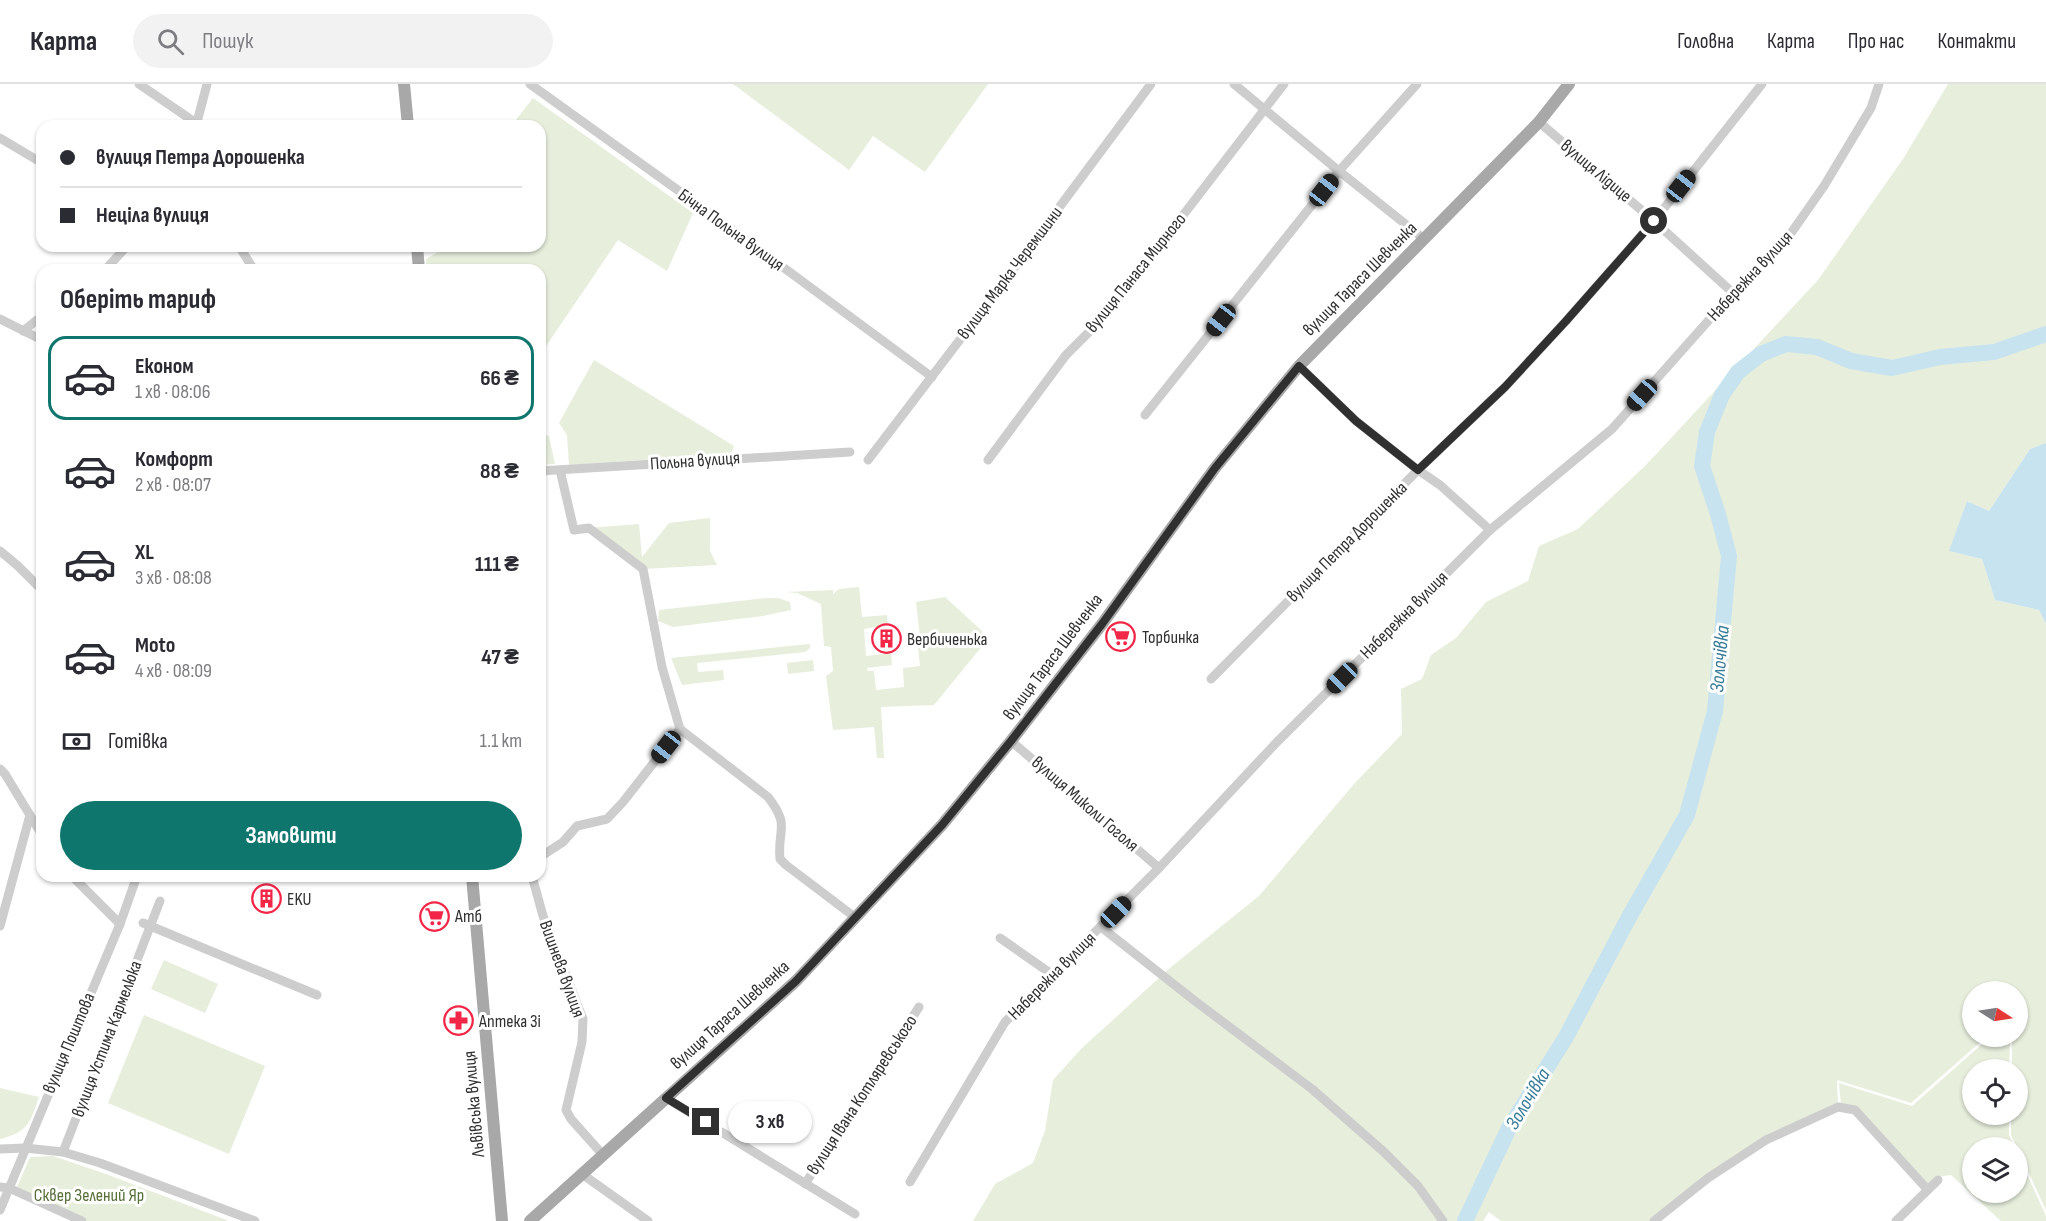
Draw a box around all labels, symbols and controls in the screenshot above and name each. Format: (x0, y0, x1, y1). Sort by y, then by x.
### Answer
search box (133, 14, 553, 68)
text: Карта (30, 25, 97, 58)
icon: search (154, 25, 187, 58)
text: Пошук (202, 28, 253, 55)
text: Головна (1677, 29, 1734, 54)
text: Карта (1767, 29, 1815, 54)
text: Про нас (1848, 29, 1904, 54)
text: Контакти (1937, 29, 2016, 54)
street label: вулиця Лідице (1556, 135, 1636, 207)
text: вулиця Петра Дорошенка (96, 144, 305, 171)
car (1663, 166, 1699, 206)
car (1306, 170, 1342, 210)
street label: Бічна Польна вулиця (674, 185, 788, 275)
text: Неціла вулиця (96, 202, 209, 229)
street label: вулиця Марка Черемшини (953, 203, 1067, 343)
route start (1640, 207, 1667, 234)
street label: вулиця Панаса Мирного (1081, 209, 1191, 337)
street label: вулиця Тараса Шевченка (1299, 218, 1421, 340)
street label: Набережна вулиця (1703, 227, 1797, 325)
text: Оберіть тариф (60, 284, 216, 316)
car (1203, 300, 1239, 340)
icon: car (63, 351, 117, 405)
text: Економ (135, 353, 194, 380)
text: 66 ₴ (480, 365, 519, 392)
car (1623, 376, 1661, 414)
text: 1 хв · 08:06 (135, 380, 210, 404)
icon: car (63, 444, 117, 498)
text: Комфорт (135, 446, 213, 473)
street label: Польна вулиця (649, 447, 741, 475)
text: 88 ₴ (480, 458, 519, 485)
text: 2 хв · 08:07 (135, 473, 211, 497)
street label: вулиця Петра Дорошенка (1282, 477, 1412, 607)
icon: car (63, 537, 117, 591)
text: XL (135, 539, 154, 566)
text: 111 ₴ (475, 551, 519, 578)
text: 3 хв · 08:08 (135, 566, 212, 590)
street label: Набережна вулиця (1356, 567, 1452, 663)
street label: вулиця Тараса Шевченка (999, 590, 1107, 724)
supermarket icon: Торбинка (1105, 621, 1137, 653)
building icon: Вербиченька (870, 623, 902, 655)
water label: Золочівка (1705, 625, 1735, 693)
place label: Торбинка (1142, 627, 1199, 648)
place label: Вербиченька (907, 629, 988, 650)
icon: car (63, 630, 117, 684)
text: Moto (135, 632, 175, 659)
text: 47 ₴ (481, 644, 519, 671)
text: 4 хв · 08:09 (135, 659, 212, 683)
car (1323, 659, 1361, 697)
icon: cash (60, 725, 93, 758)
car (648, 727, 684, 767)
text: Готівка (108, 728, 168, 755)
text: 1.1 km (480, 729, 522, 753)
street label: вулиця Миколи Гоголя (1027, 752, 1143, 856)
button: Замовити (60, 801, 522, 870)
building icon: EKU (250, 883, 282, 915)
place label: EKU (287, 889, 312, 910)
car (1097, 893, 1135, 931)
supermarket icon: Атб (418, 900, 450, 932)
place label: Атб (454, 906, 482, 927)
street label: Вишнева вулиця (535, 918, 589, 1020)
street label: Набережна вулиця (1004, 928, 1100, 1024)
street label: вулиця Тараса Шевченка (666, 956, 794, 1074)
street label: вулиця Устима Кармелюка (68, 958, 147, 1120)
north arrow (1962, 981, 2028, 1047)
map controls (1962, 981, 2028, 1203)
street label: вулиця Поштова (38, 990, 100, 1096)
pharmacy icon: Аптека 3і (442, 1005, 474, 1037)
place label: Аптека 3і (478, 1011, 541, 1032)
street label: вулиця Івана Котляревського (803, 1011, 921, 1179)
street label: Львівська вулиця (459, 1050, 489, 1159)
button: locate (1962, 1059, 2028, 1125)
water label: Золочівка (1501, 1064, 1555, 1134)
callout: 3 хв (727, 1101, 811, 1143)
route end (692, 1108, 719, 1135)
text: 3 хв (755, 1110, 785, 1134)
button: layers (1962, 1137, 2028, 1203)
park label: Сквер Зелений Яр (34, 1185, 144, 1206)

